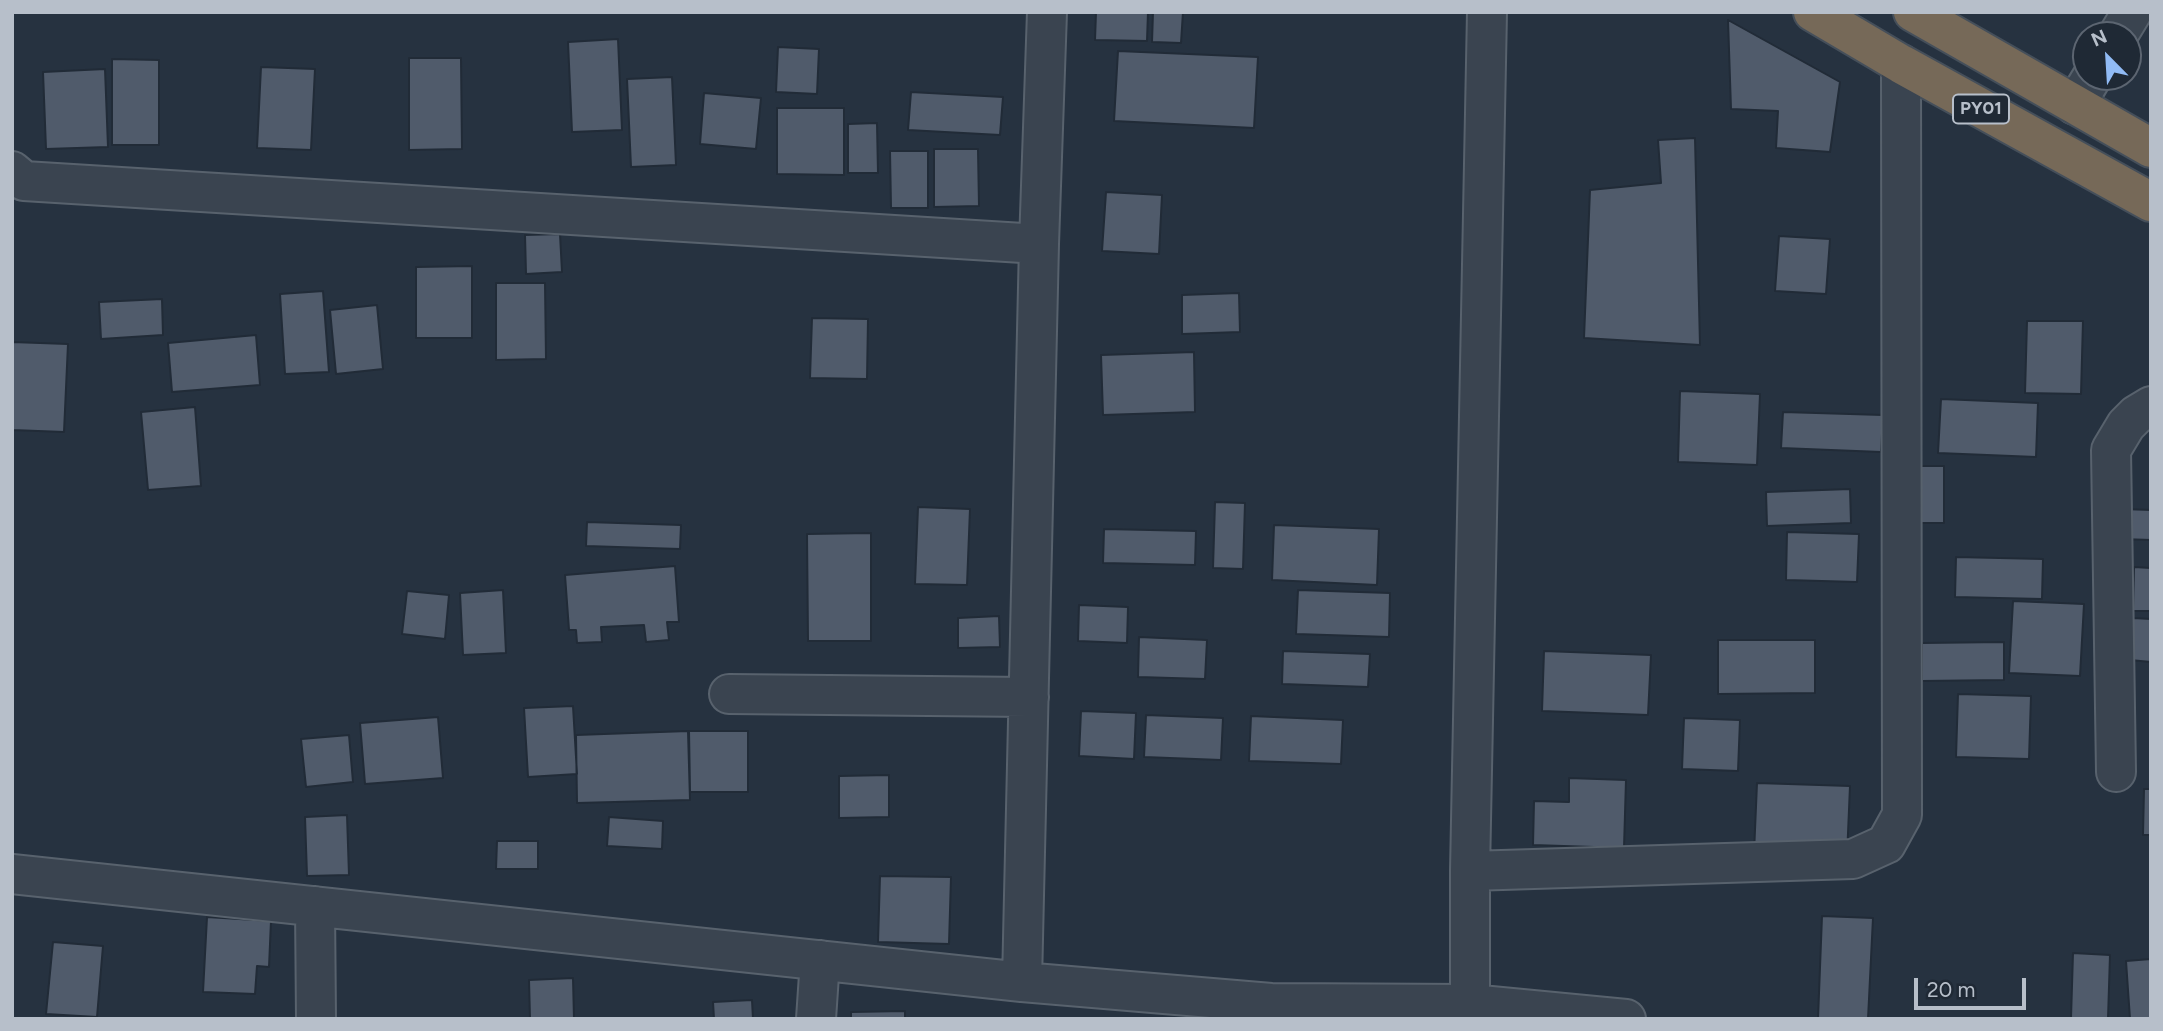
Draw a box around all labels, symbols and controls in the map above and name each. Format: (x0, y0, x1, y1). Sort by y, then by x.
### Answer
north arrow (2072, 21, 2142, 91)
text: N (2088, 25, 2110, 52)
road number: PY01 (1953, 94, 2009, 124)
scale bar (1918, 964, 2030, 1008)
text: 20 m (1927, 977, 1975, 1002)

